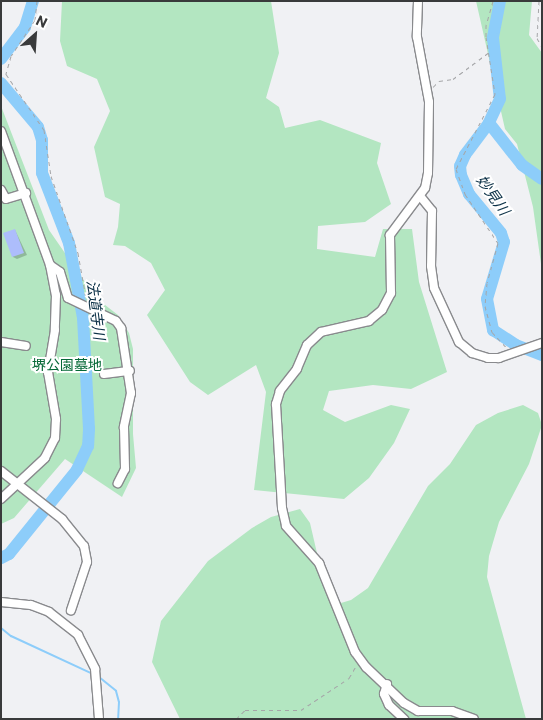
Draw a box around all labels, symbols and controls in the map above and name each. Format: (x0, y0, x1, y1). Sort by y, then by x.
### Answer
north arrow (10, 10, 60, 60)
text: N (33, 11, 50, 31)
water label: 妙見川 (473, 171, 513, 219)
water label: 法道寺川 (83, 279, 109, 341)
park label: 堺公園墓地 (32, 357, 102, 373)

